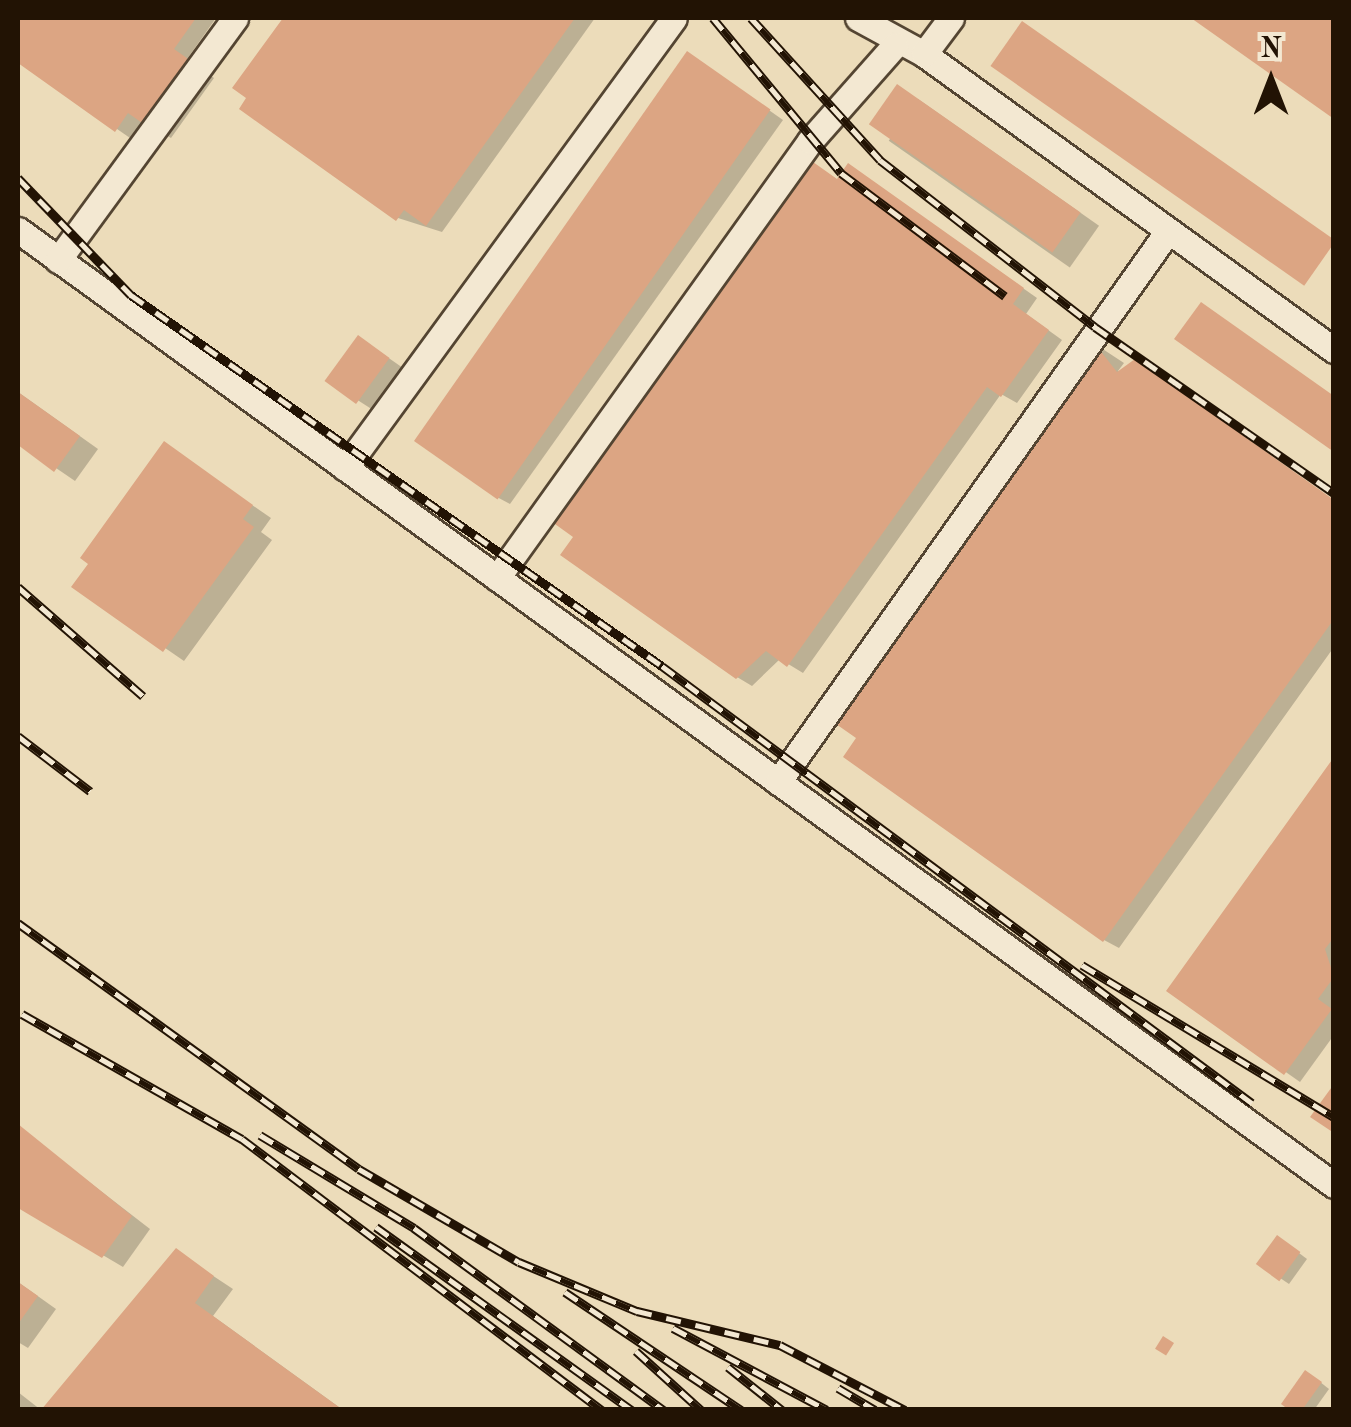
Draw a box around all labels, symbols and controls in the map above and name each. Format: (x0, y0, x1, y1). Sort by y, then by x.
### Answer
north arrow (1221, 30, 1321, 130)
text: N (1260, 36, 1282, 64)

